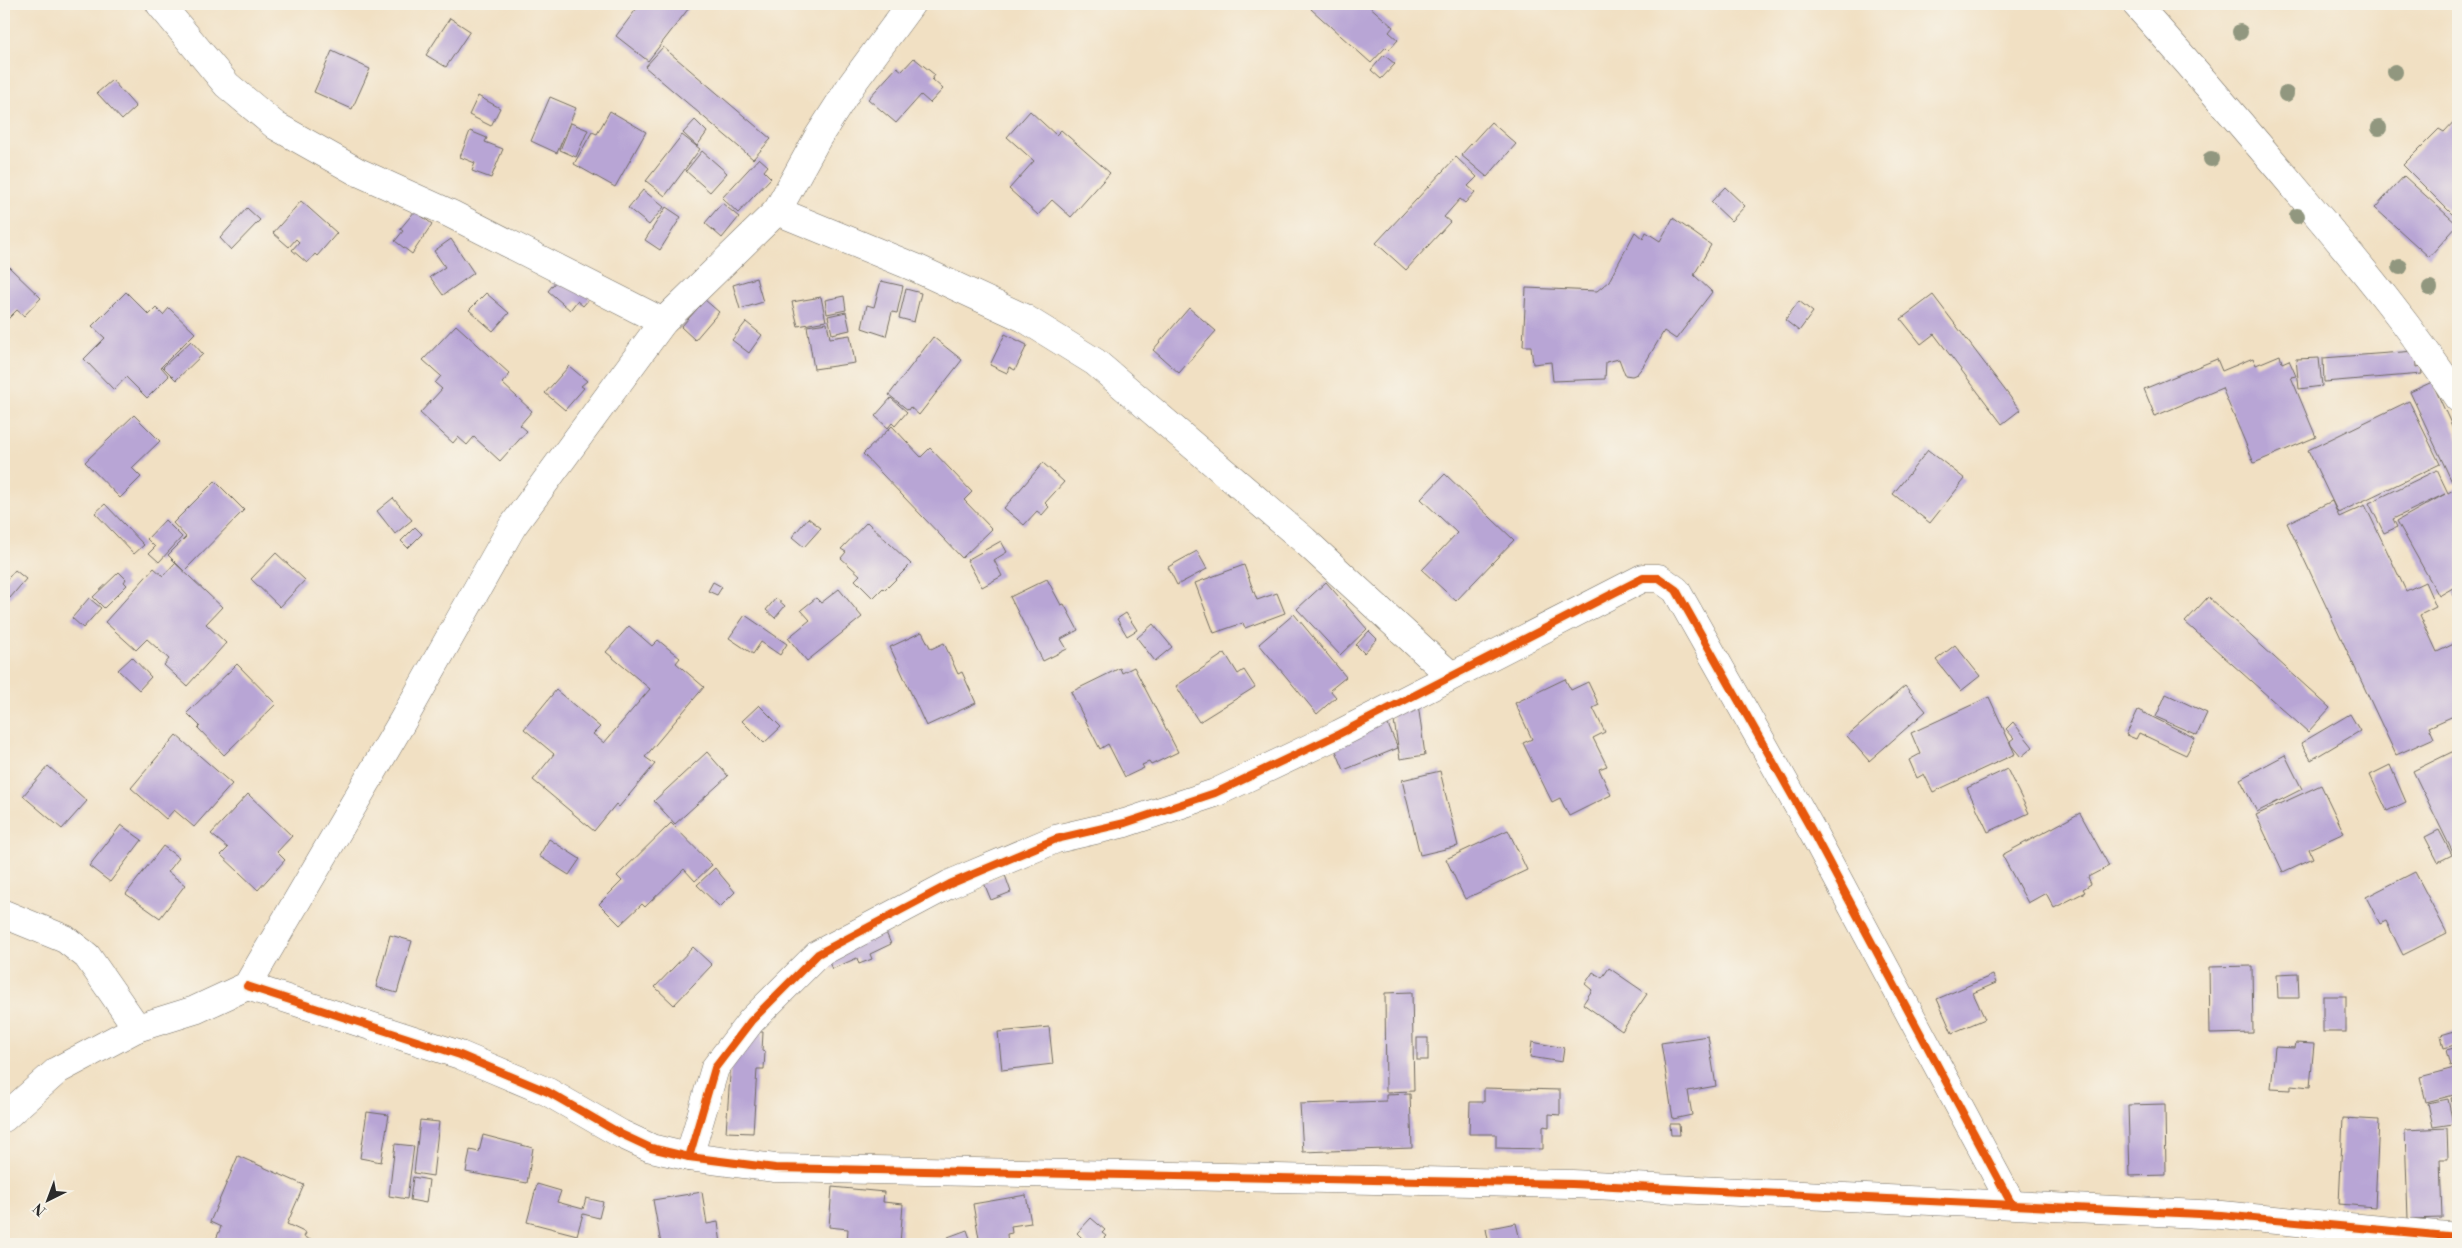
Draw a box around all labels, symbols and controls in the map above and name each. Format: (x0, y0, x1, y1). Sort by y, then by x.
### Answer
north arrow (22, 1176, 72, 1226)
text: N (30, 1199, 50, 1219)

